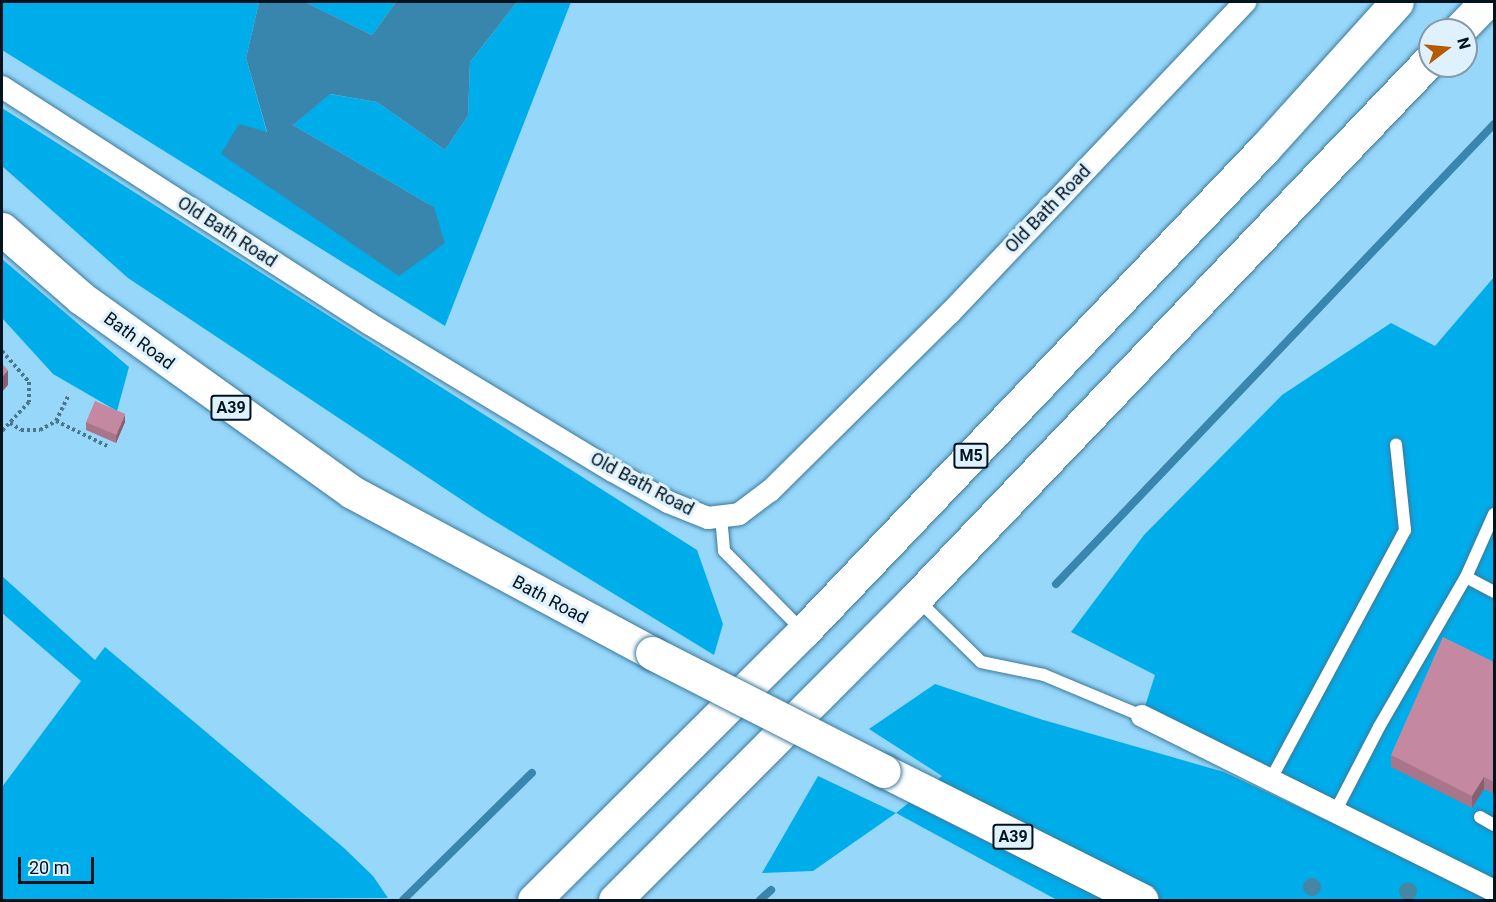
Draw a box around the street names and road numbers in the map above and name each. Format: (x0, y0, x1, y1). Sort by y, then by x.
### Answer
street label: Old Bath Road (1001, 161, 1095, 257)
street label: Old Bath Road (173, 192, 281, 272)
street label: Bath Road (100, 308, 178, 374)
road number: A39 (210, 395, 252, 421)
road number: M5 (953, 443, 989, 469)
street label: Old Bath Road (587, 448, 697, 520)
street label: Bath Road (508, 571, 592, 629)
road number: A39 (992, 824, 1034, 850)

